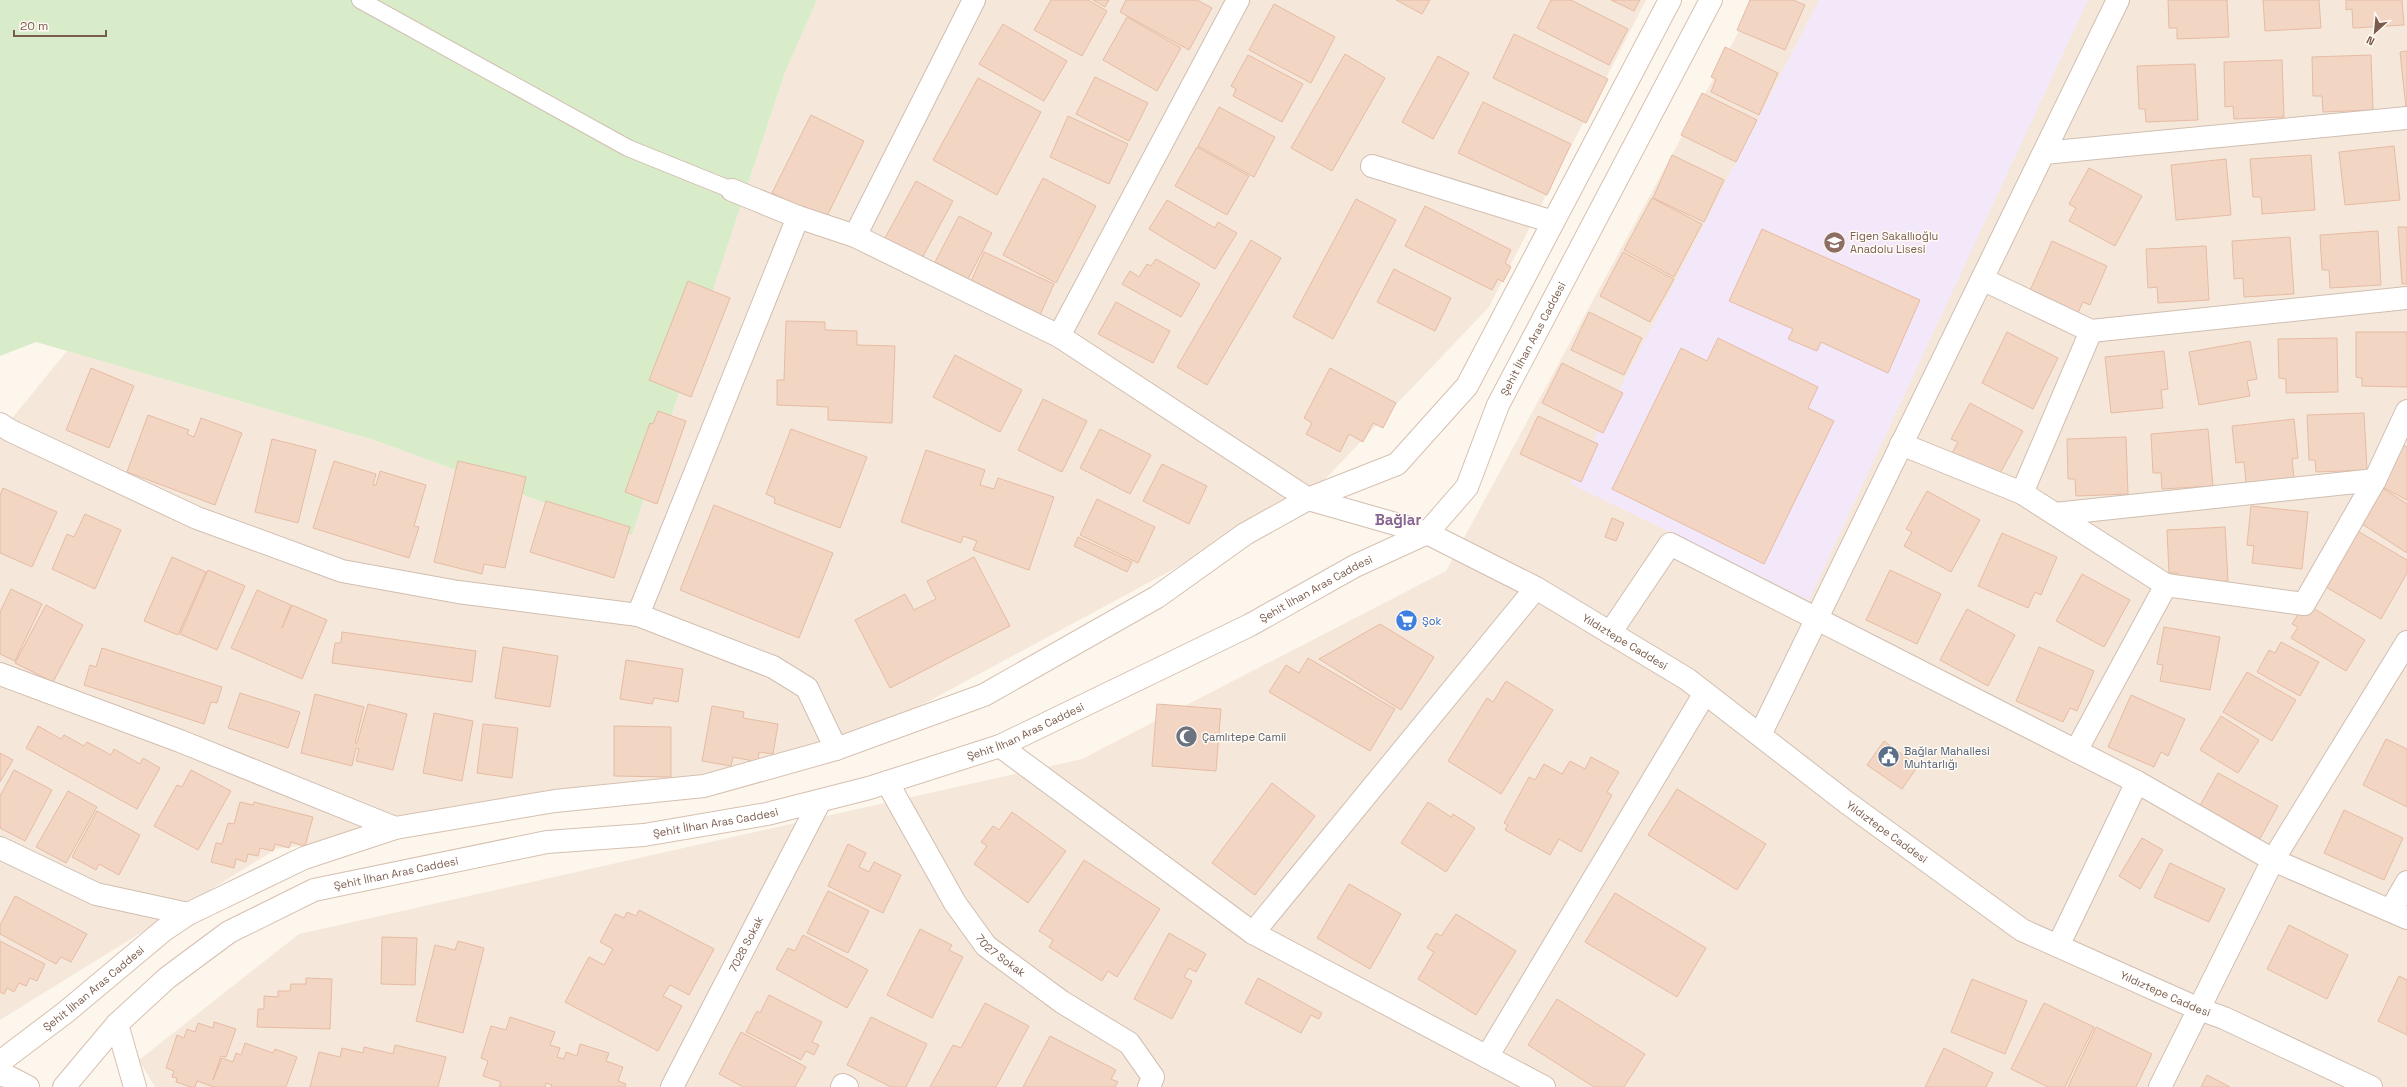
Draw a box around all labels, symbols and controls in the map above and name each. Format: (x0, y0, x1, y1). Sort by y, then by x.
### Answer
scale bar (14, 12, 106, 38)
north arrow (2355, 12, 2395, 52)
text: 20 m (20, 18, 48, 34)
text: N (2364, 33, 2377, 49)
school or university icon: Figen Sakallıoğlu Anadolu Lisesi (1822, 229, 1848, 255)
place label: Figen Sakallıoğlu Anadolu Lisesi (1850, 229, 1938, 256)
street label: Şehit İlhan Aras Caddesi (1497, 279, 1569, 398)
district label: Bağlar (1375, 510, 1421, 529)
street label: Şehit İlhan Aras Caddesi (1257, 552, 1375, 625)
supermarket icon: Şok (1394, 608, 1420, 634)
street label: Yıldıztepe Caddesi (1580, 611, 1671, 673)
place label: Şok (1422, 614, 1442, 628)
street label: Şehit İlhan Aras Caddesi (965, 699, 1086, 763)
mosque icon: Çamlıtepe Camii (1173, 724, 1199, 750)
place label: Çamlıtepe Camii (1202, 730, 1287, 744)
public building icon: Bağlar Mahallesi Muhtarlığı (1876, 744, 1902, 770)
place label: Bağlar Mahallesi Muhtarlığı (1904, 744, 1990, 771)
street label: Yıldıztepe Caddesi (1844, 798, 1931, 866)
street label: Şehit İlhan Aras Caddesi (652, 804, 780, 840)
street label: Şehit İlhan Aras Caddesi (332, 853, 460, 893)
street label: 7028 Sokak (726, 914, 766, 974)
street label: 7027 Sokak (973, 931, 1028, 980)
street label: Şehit İlhan Aras Caddesi (40, 943, 147, 1034)
street label: Yıldıztepe Caddesi (2118, 968, 2213, 1020)

